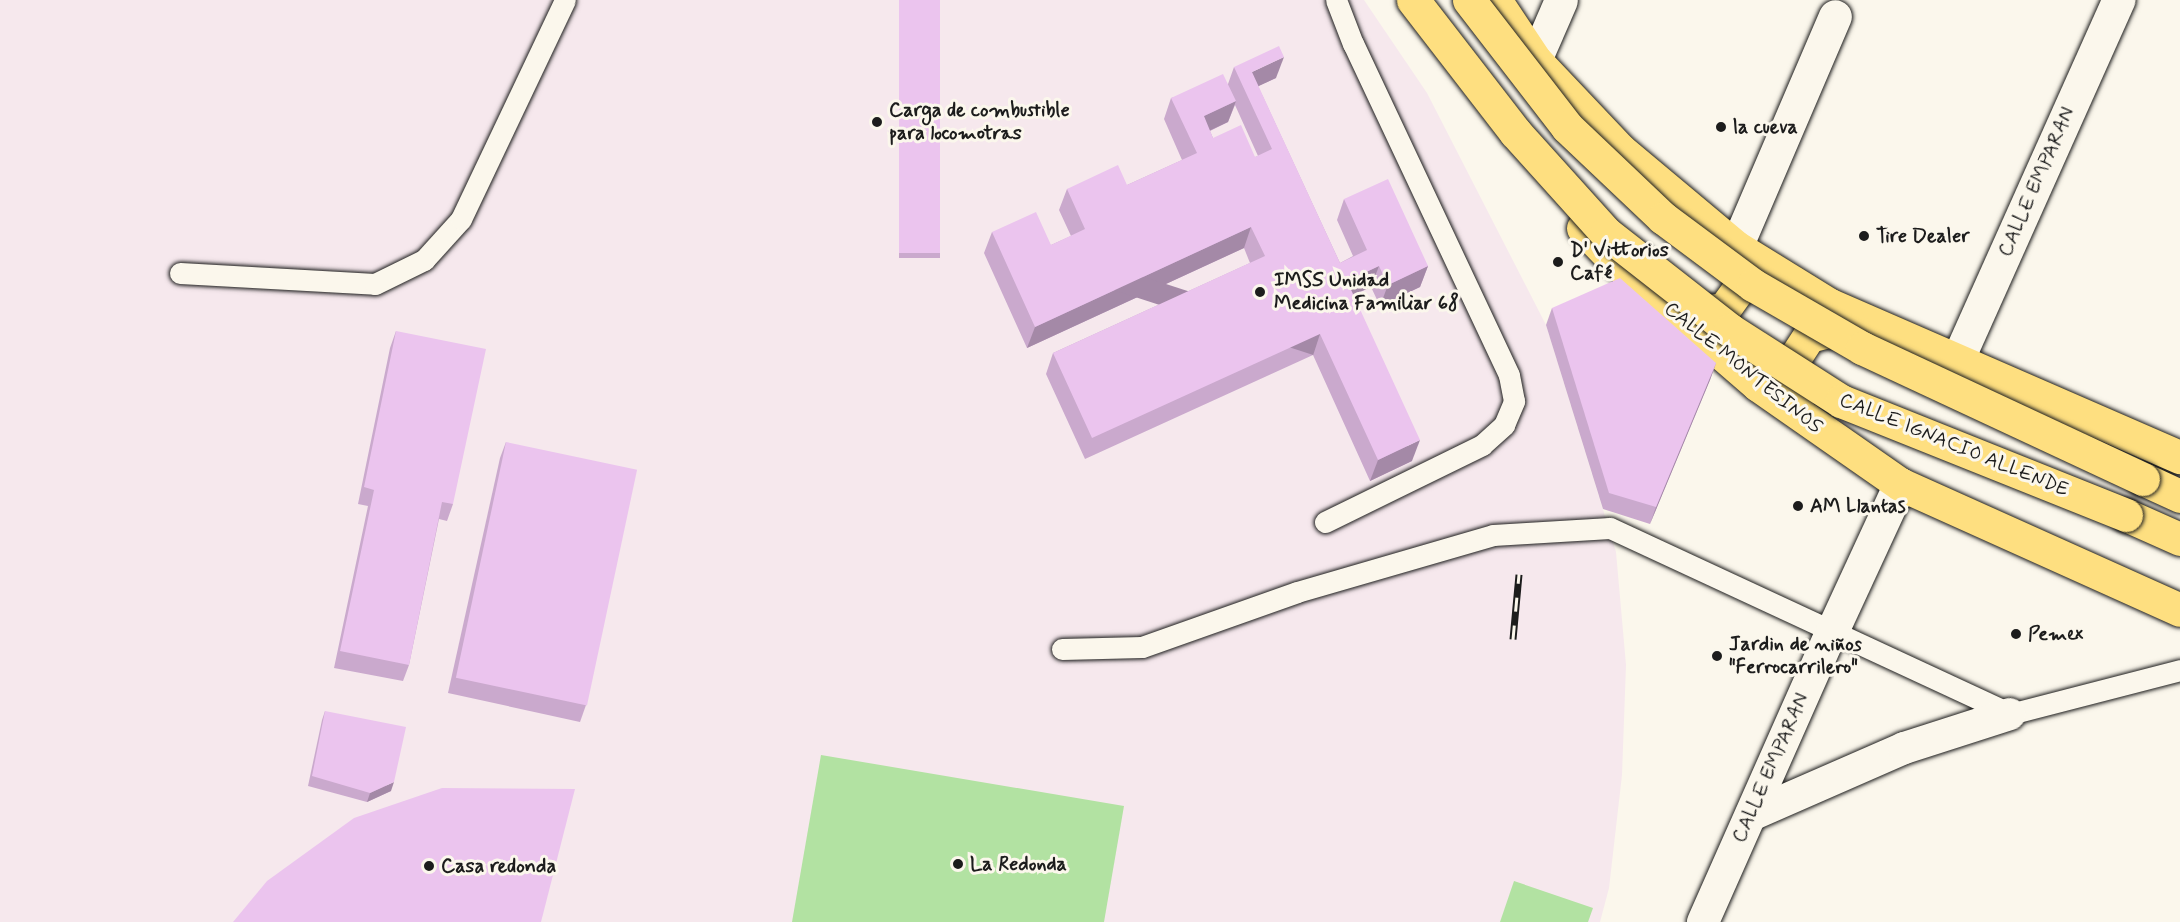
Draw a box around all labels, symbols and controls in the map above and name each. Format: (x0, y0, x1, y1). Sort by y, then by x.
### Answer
place label: Carga de combustible para locomotras (889, 98, 1067, 145)
street label: CALLE EMPARAN (1993, 103, 2081, 261)
marker: Carga de combustible para locomotras (870, 115, 884, 129)
place label: la cueva (1733, 115, 1802, 139)
marker: la cueva (1714, 120, 1728, 134)
place label: Tire Dealer (1876, 224, 1969, 248)
marker: Tire Dealer (1857, 229, 1871, 243)
place label: D' Vittorios Café (1570, 238, 1669, 285)
marker: D' Vittorios Café (1551, 255, 1565, 269)
place label: IMSS Unidad Medicina Familiar 68 (1274, 268, 1455, 315)
marker: IMSS Unidad Medicina Familiar 68 (1251, 283, 1269, 301)
street label: CALLE MONTESINOS (1659, 297, 1827, 439)
street label: CALLE IGNACIO ALLENDE (1836, 388, 2072, 502)
place label: AM Llantas (1810, 494, 1919, 518)
marker: AM Llantas (1791, 499, 1805, 513)
place label: Pemex (2028, 622, 2083, 646)
marker: Pemex (2009, 627, 2023, 641)
place label: Jardin de niños "Ferrocarrilero" (1729, 632, 1858, 679)
marker: Jardin de niños "Ferrocarrilero" (1710, 649, 1724, 663)
street label: CALLE EMPARAN (1727, 689, 1815, 847)
place label: La Redonda (970, 852, 1075, 876)
place label: Casa redonda (441, 854, 562, 878)
marker: La Redonda (951, 857, 965, 871)
marker: Casa redonda (422, 859, 436, 873)

